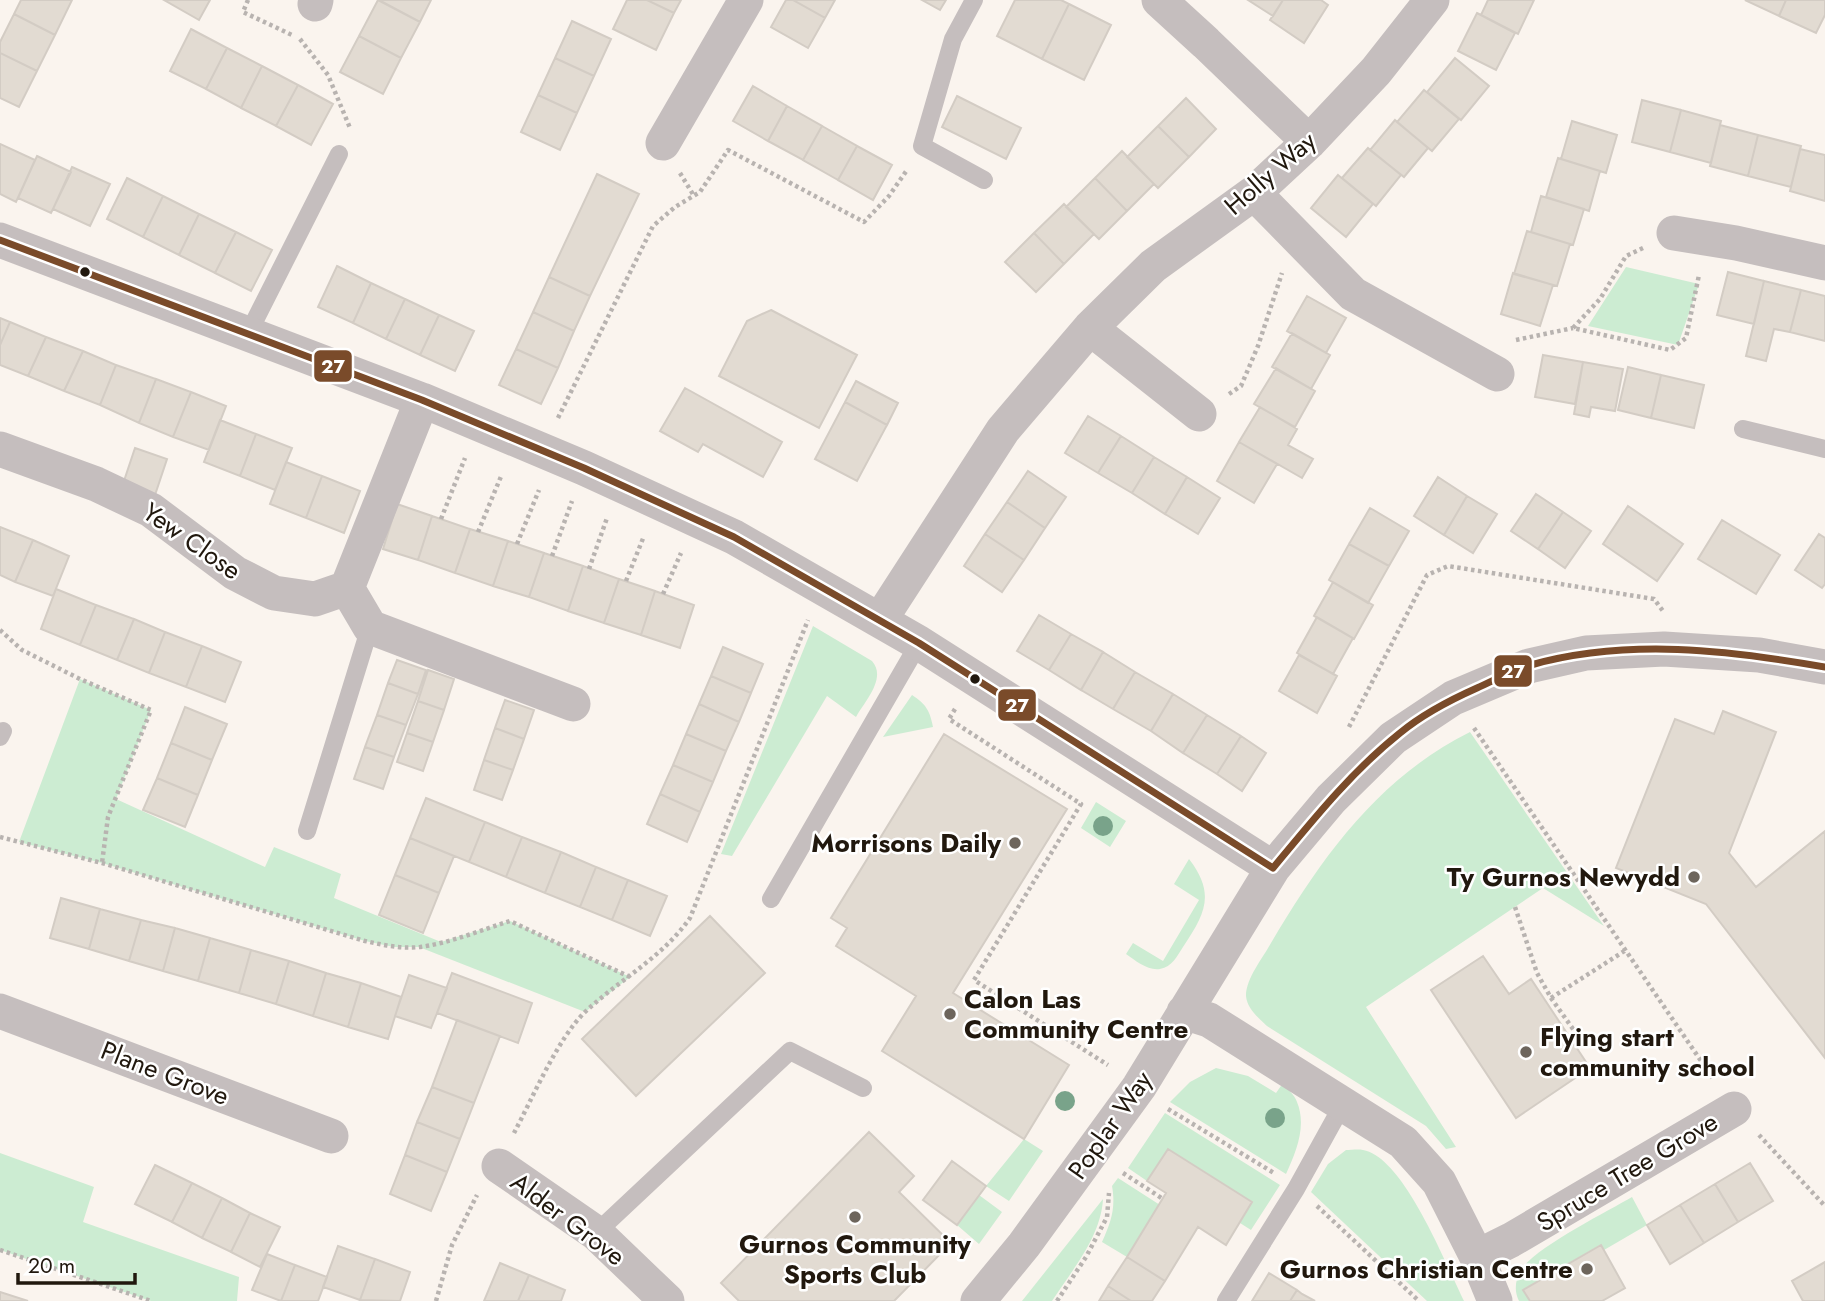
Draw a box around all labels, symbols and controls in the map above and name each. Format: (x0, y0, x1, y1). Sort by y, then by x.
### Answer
street label: Holly Way (1216, 122, 1325, 224)
unlabelled marker (78, 265, 92, 279)
line badge: 27 (313, 349, 353, 383)
text: 27 (321, 353, 346, 380)
street label: Yew Close (135, 493, 249, 589)
line badge: 27 (1493, 654, 1533, 688)
text: 27 (1501, 658, 1526, 685)
unlabelled marker (968, 672, 982, 686)
line badge: 27 (997, 688, 1037, 722)
text: 27 (1005, 692, 1030, 719)
place label: Morrisons Daily (811, 824, 1001, 862)
marker: Morrisons Daily (1007, 835, 1023, 851)
place label: Ty Gurnos Newydd (1447, 858, 1680, 896)
marker: Ty Gurnos Newydd (1686, 869, 1702, 885)
place label: Calon Las Community Centre (964, 980, 1189, 1048)
marker: Calon Las Community Centre (942, 1006, 958, 1022)
place label: Flying start community school (1540, 1018, 1755, 1086)
street label: Plane Grove (95, 1031, 235, 1115)
marker: Flying start community school (1518, 1044, 1534, 1060)
street label: Poplar Way (1059, 1063, 1162, 1187)
street label: Spruce Tree Grove (1529, 1103, 1725, 1241)
street label: Alder Grove (503, 1163, 633, 1275)
marker: Gurnos Community Sports Club (847, 1209, 863, 1225)
place label: Gurnos Community Sports Club (739, 1225, 971, 1293)
scale bar (18, 1242, 135, 1286)
place label: Gurnos Christian Centre (1280, 1250, 1573, 1288)
text: 20 m (28, 1251, 75, 1281)
marker: Gurnos Christian Centre (1579, 1261, 1595, 1277)

